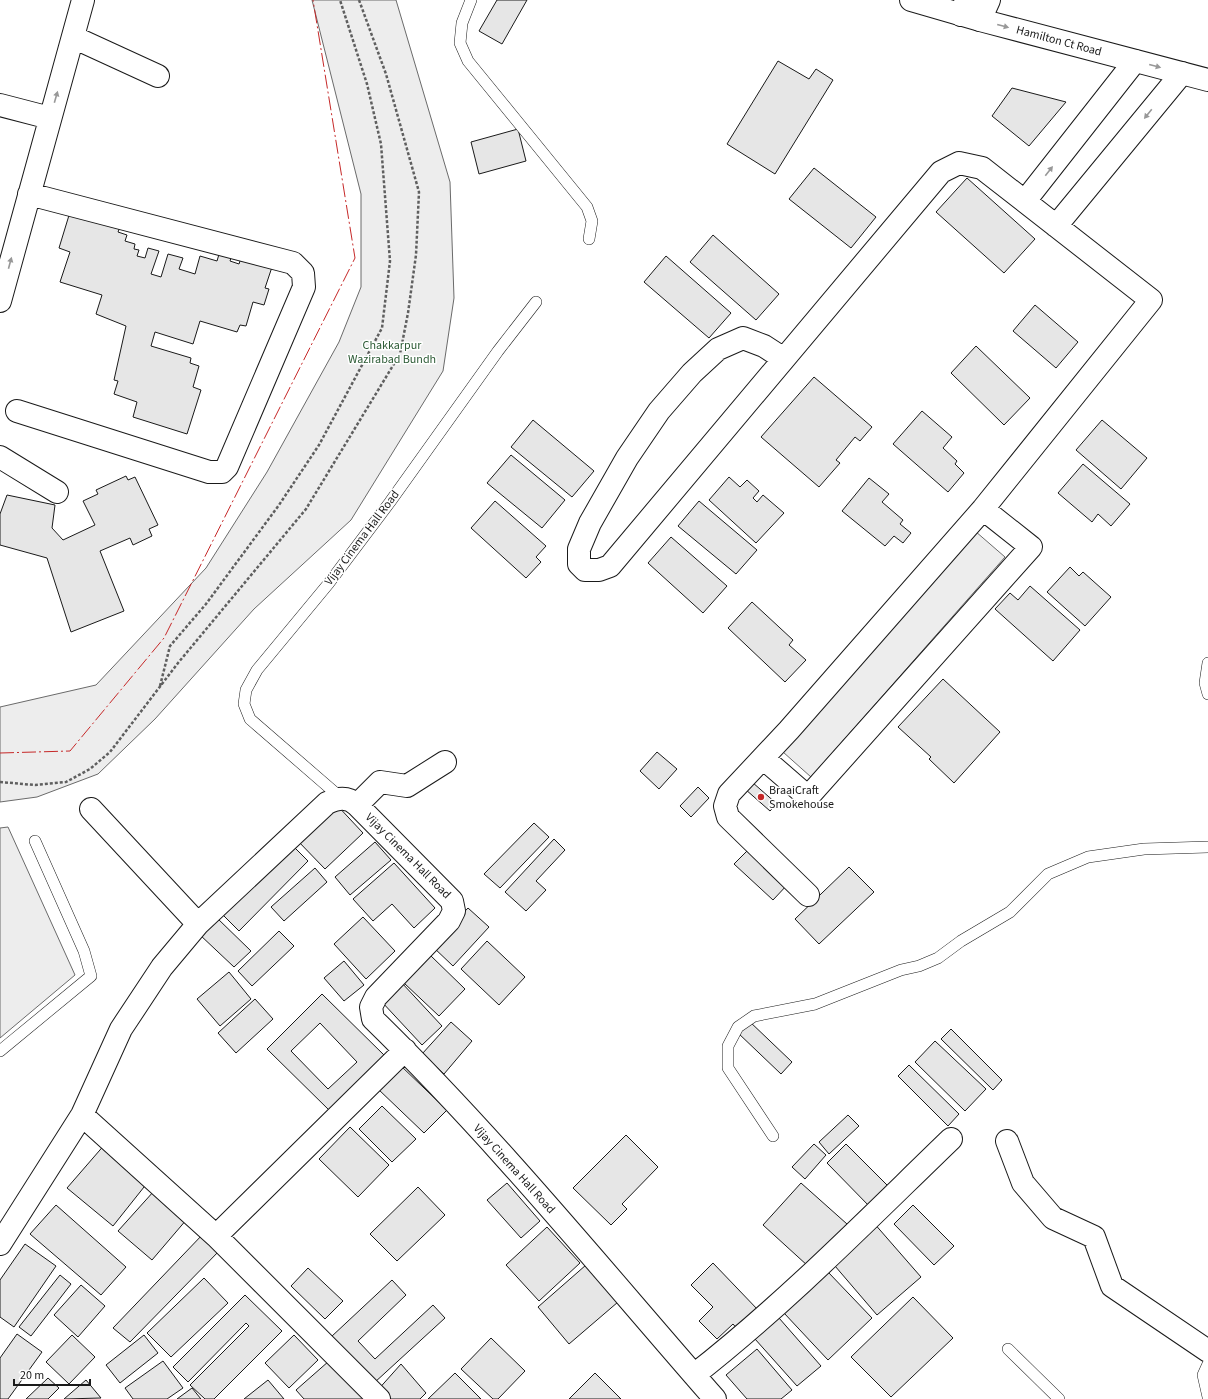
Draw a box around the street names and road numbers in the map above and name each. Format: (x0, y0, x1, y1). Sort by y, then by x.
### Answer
street label: Hamilton Ct Road (1014, 21, 1104, 61)
street label: Vijay Cinema Hall Road (321, 487, 403, 589)
street label: Vijay Cinema Hall Road (361, 809, 455, 903)
street label: Vijay Cinema Hall Road (469, 1121, 559, 1217)

